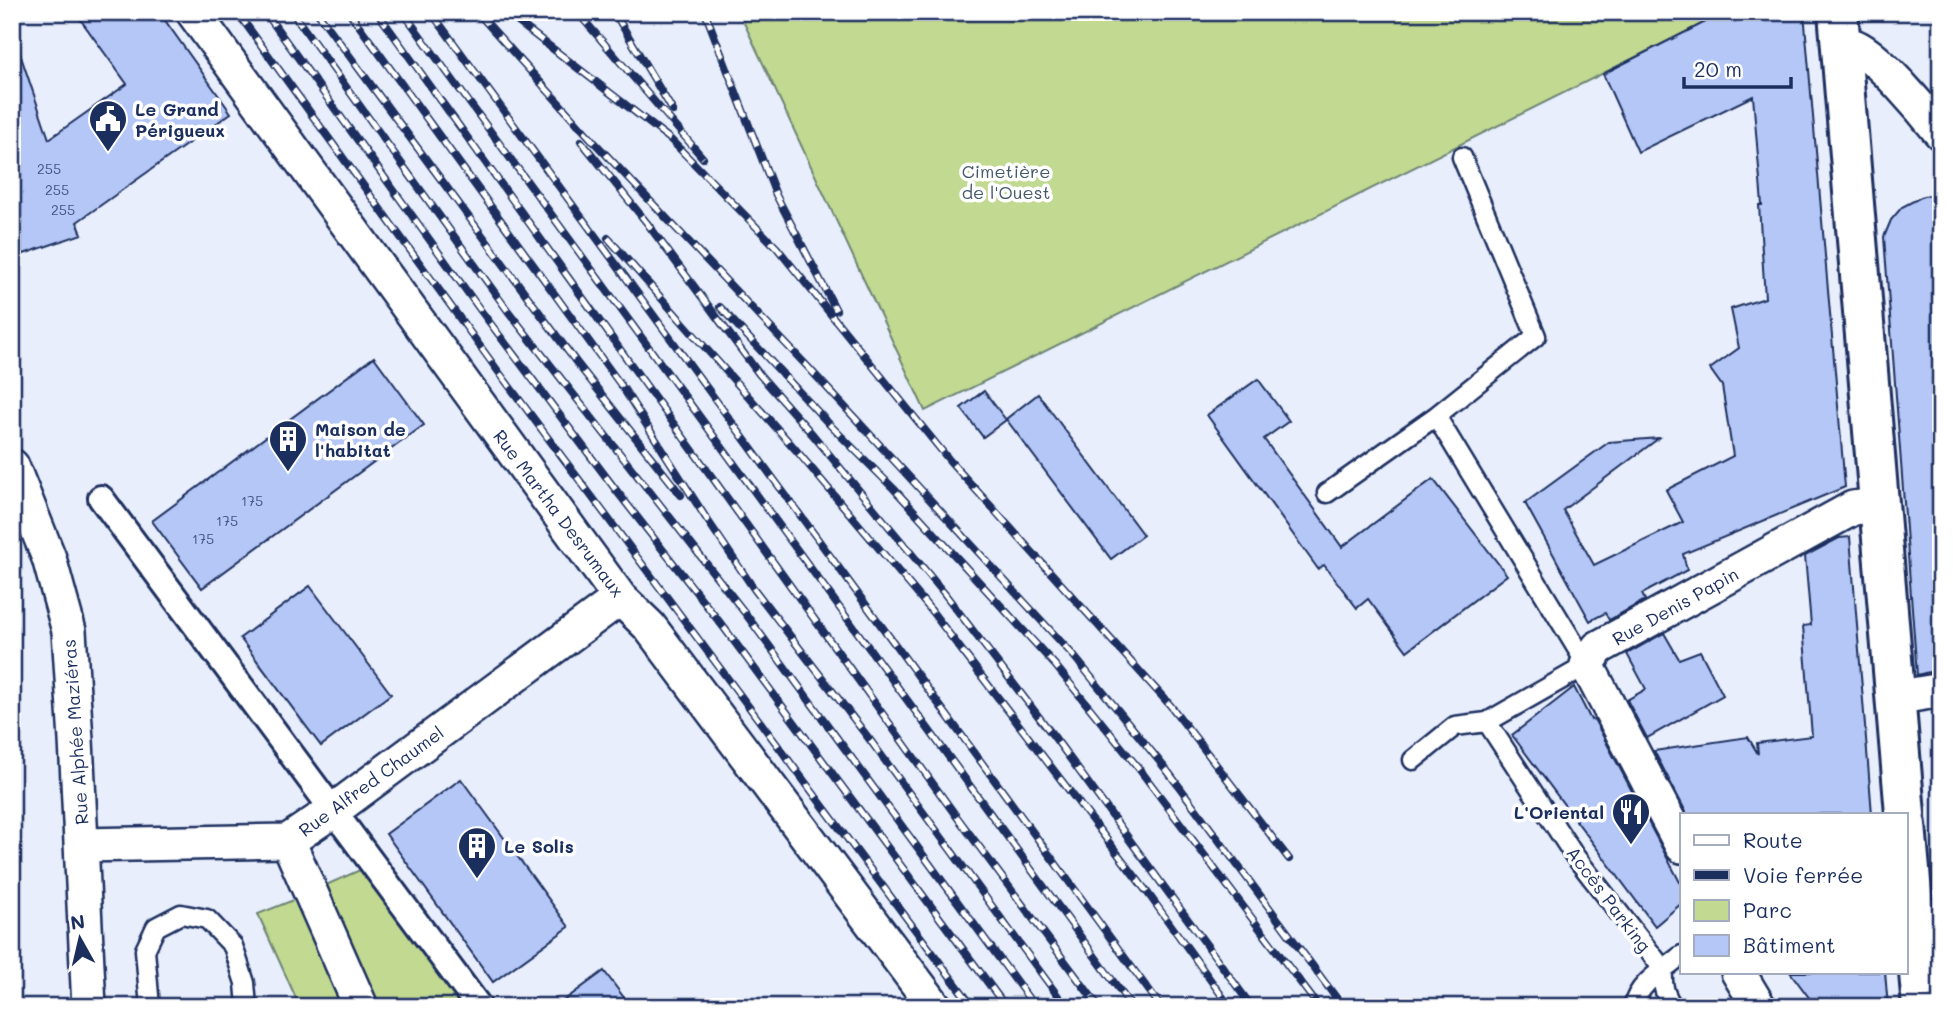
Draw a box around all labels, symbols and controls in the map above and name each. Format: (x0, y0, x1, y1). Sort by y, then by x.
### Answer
scale bar (1684, 46, 1790, 90)
text: 20 m (1694, 55, 1742, 82)
place label: Le Grand Périgueux (135, 97, 225, 142)
public building icon: Le Grand Périgueux (87, 98, 129, 153)
house number: 255 (37, 159, 61, 178)
park label: Cimetière de l'Ouest (962, 159, 1050, 204)
house number: 255 (45, 180, 69, 199)
house number: 255 (51, 200, 75, 219)
place label: Maison de l'habitat (315, 417, 406, 462)
building icon: Maison de l'habitat (267, 418, 309, 473)
street label: Rue Martha Desrumaux (488, 424, 630, 602)
house number: 175 (241, 491, 263, 510)
house number: 175 (216, 511, 238, 530)
house number: 175 (192, 529, 214, 548)
street label: Rue Denis Papin (1608, 561, 1742, 651)
street label: Rue Alphée Maziéras (57, 638, 93, 826)
street label: Rue Alfred Chaumel (294, 720, 448, 842)
restaurant icon: L'Oriental (1610, 791, 1652, 846)
place label: L'Oriental (1514, 800, 1604, 824)
legend (1680, 813, 1908, 974)
building icon: Le Solis (456, 825, 498, 880)
text: Route (1743, 826, 1803, 853)
place label: Le Solis (504, 834, 574, 858)
street label: Accès Parking (1561, 841, 1657, 957)
text: Voie ferrée (1743, 861, 1863, 888)
text: Parc (1743, 896, 1792, 923)
north arrow (46, 904, 116, 974)
text: N (69, 908, 86, 935)
text: Bâtiment (1743, 931, 1835, 958)

